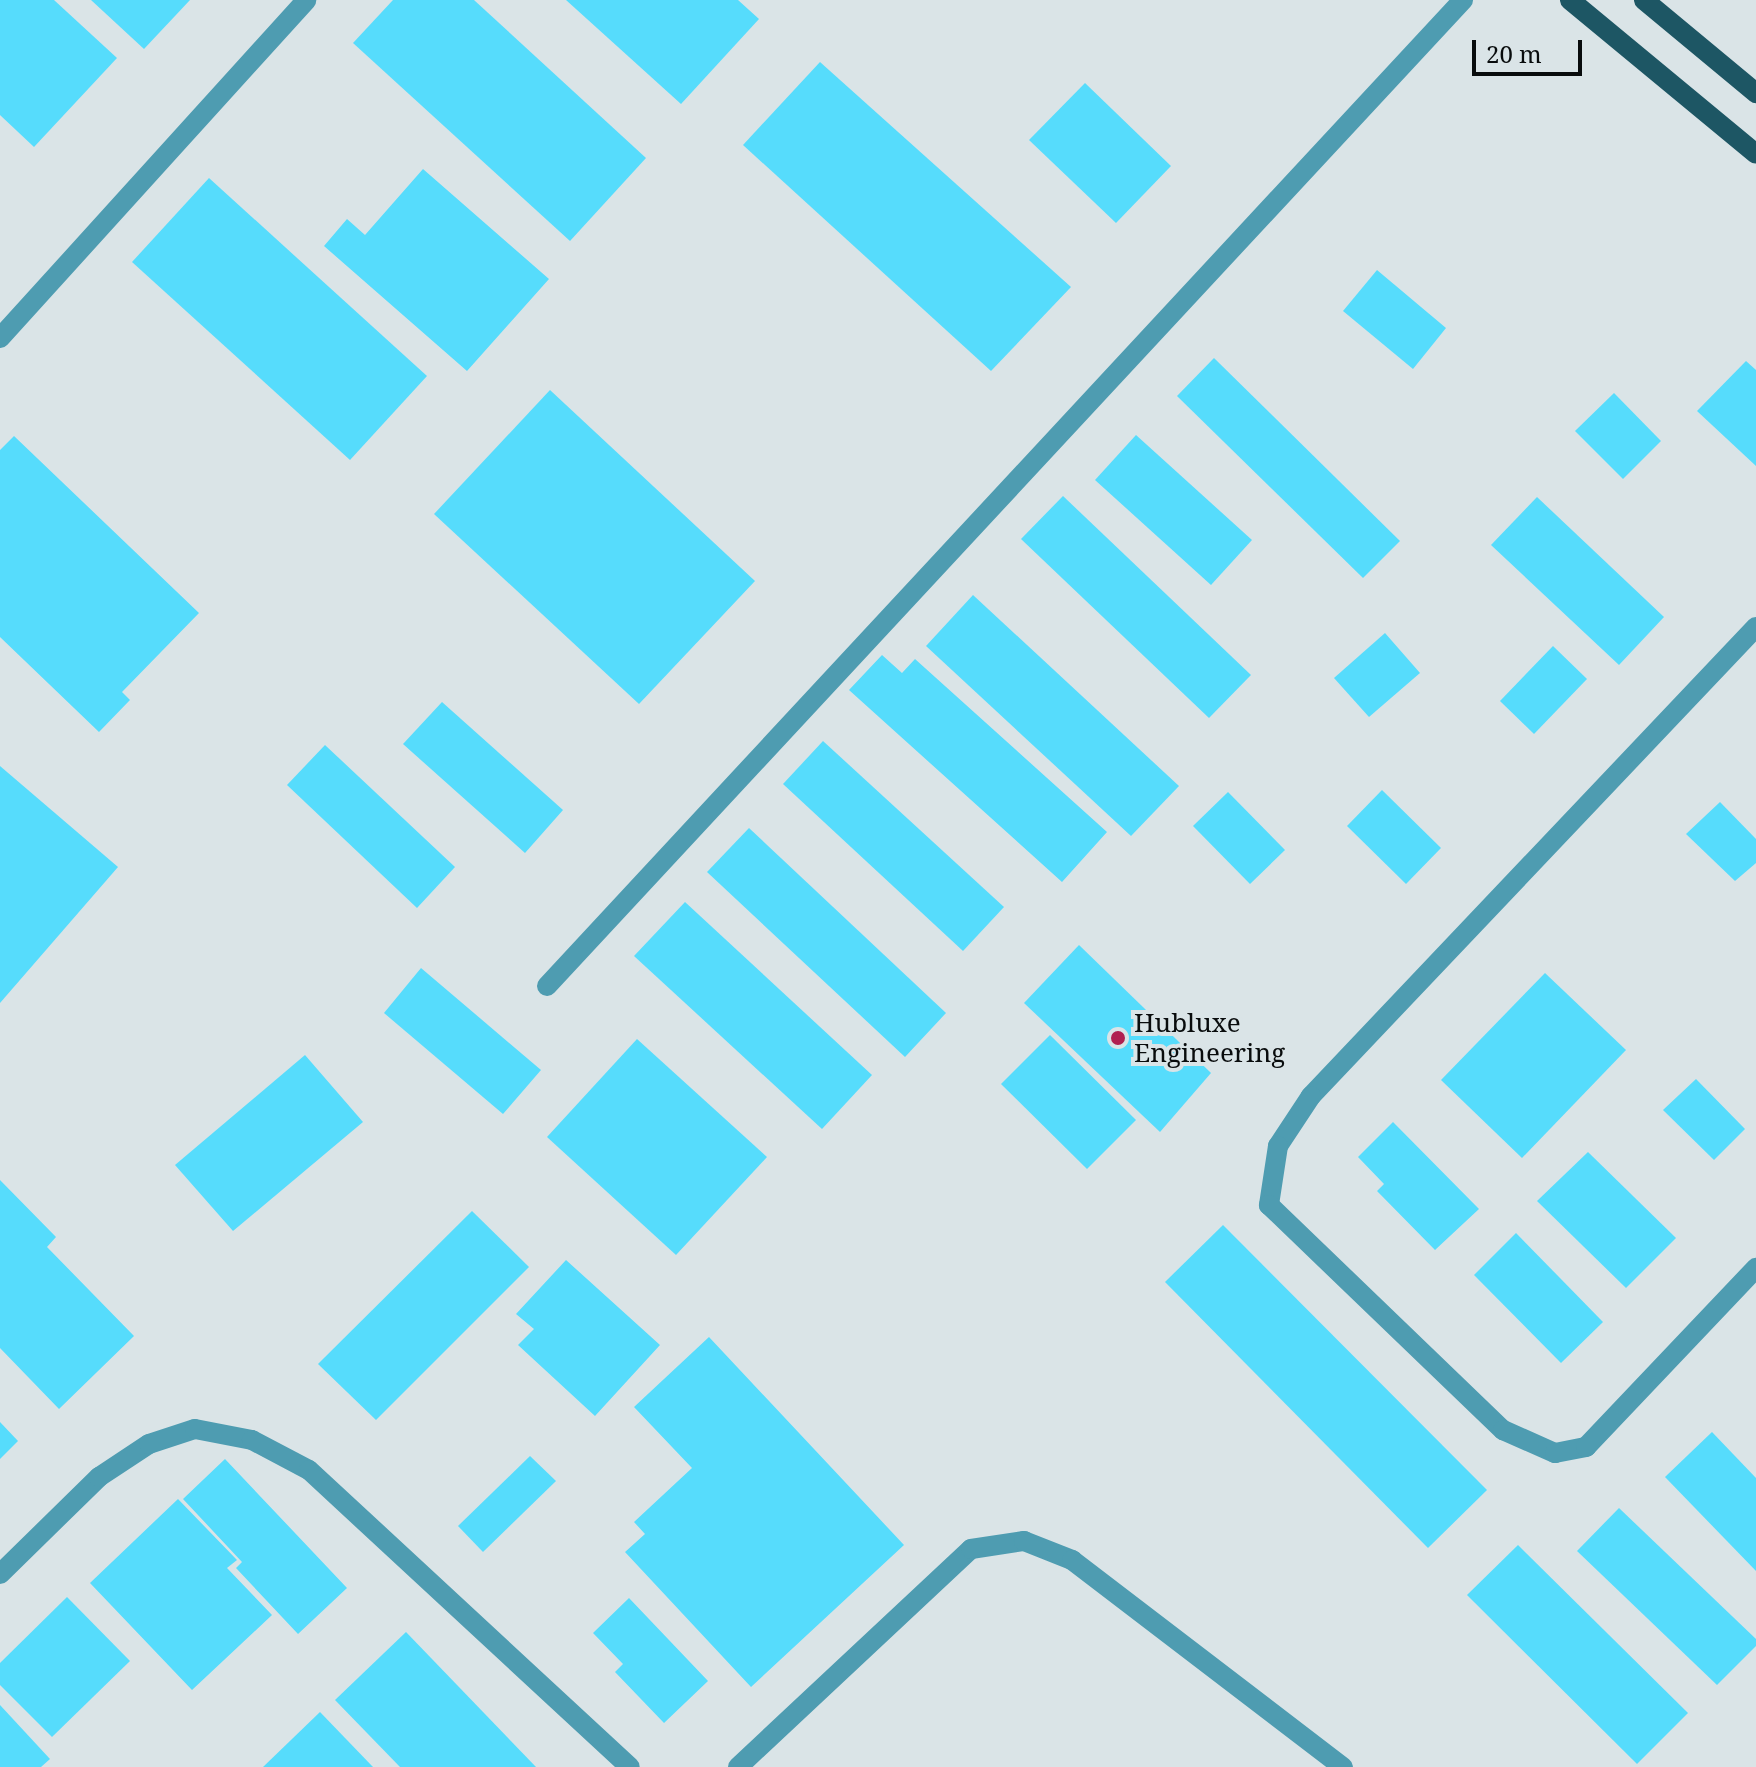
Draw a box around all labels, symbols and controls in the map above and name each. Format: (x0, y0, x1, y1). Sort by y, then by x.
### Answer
scale bar (1476, 24, 1586, 74)
text: 20 m (1486, 37, 1542, 70)
place label: Hubluxe Engineering (1134, 1007, 1285, 1068)
marker: Hubluxe Engineering (1109, 1029, 1127, 1047)

